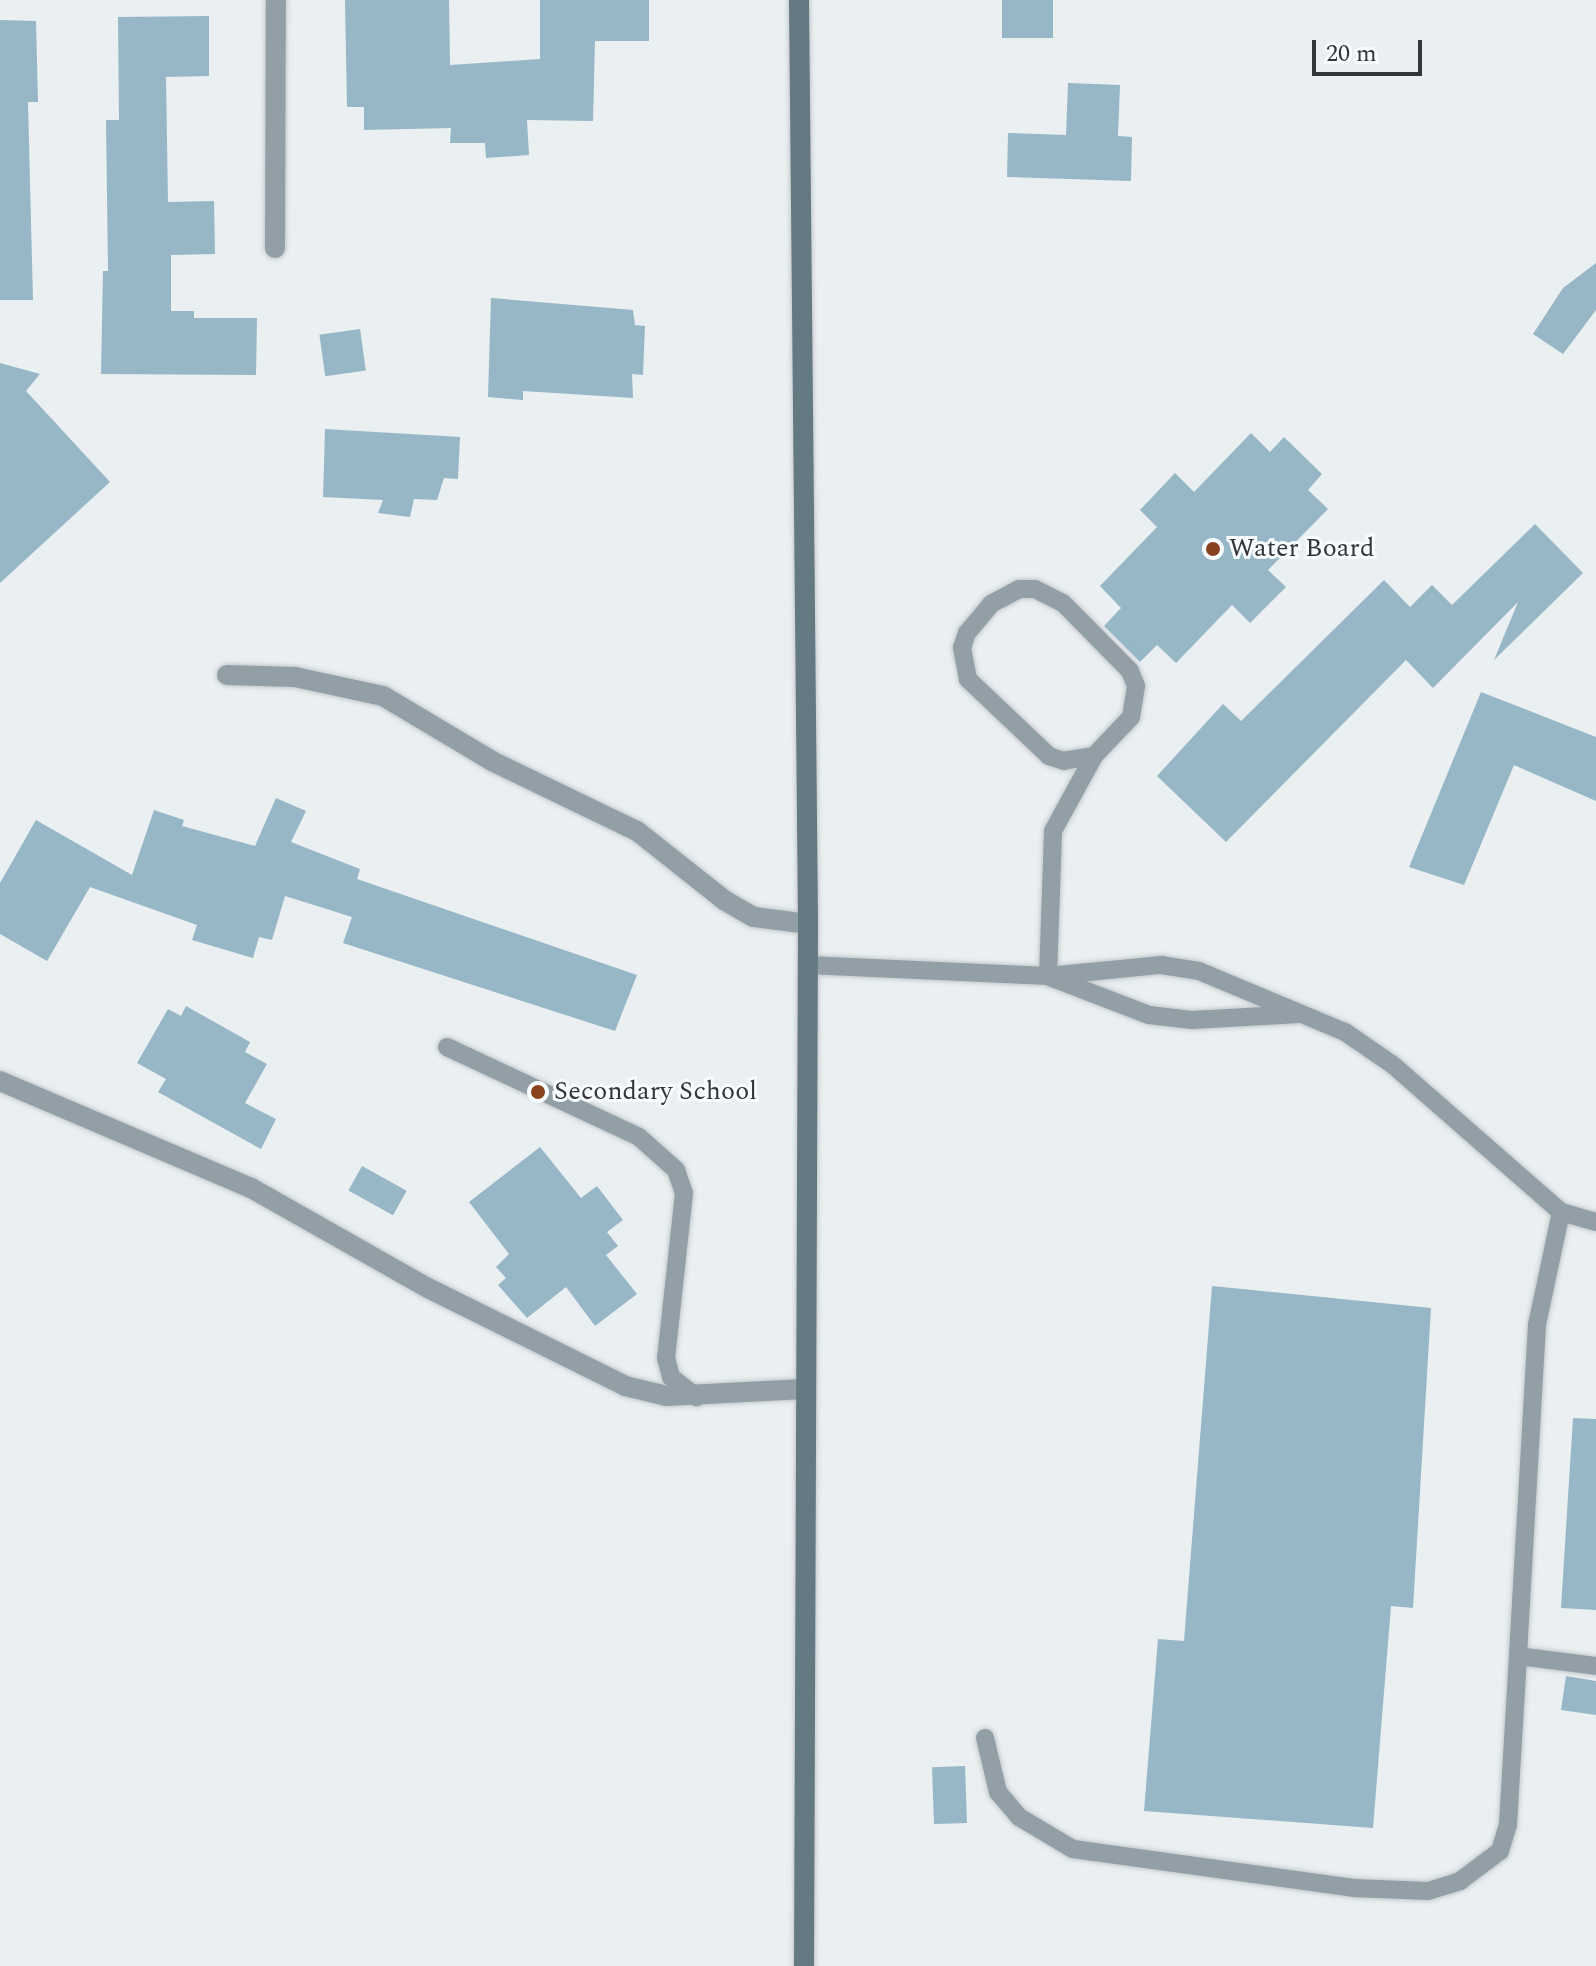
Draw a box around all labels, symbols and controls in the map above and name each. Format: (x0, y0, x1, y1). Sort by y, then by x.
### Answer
scale bar (1316, 24, 1426, 74)
text: 20 m (1326, 36, 1377, 72)
place label: Water Board (1229, 533, 1374, 565)
marker: Water Board (1204, 540, 1222, 558)
place label: Secondary School (554, 1076, 757, 1108)
marker: Secondary School (529, 1083, 547, 1101)

